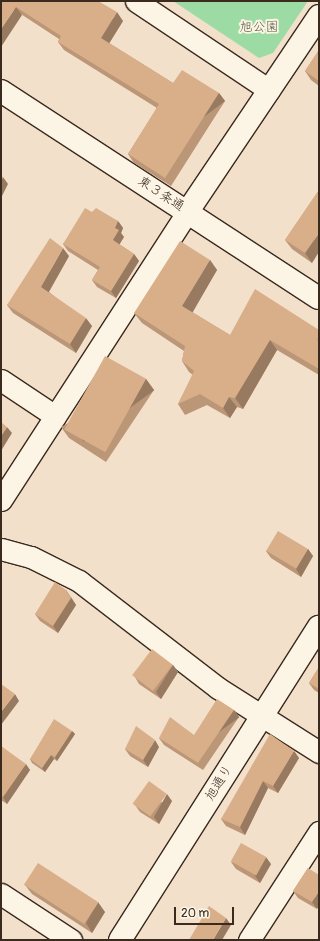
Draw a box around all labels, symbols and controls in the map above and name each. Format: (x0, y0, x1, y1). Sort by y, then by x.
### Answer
park label: 旭公園 (240, 19, 278, 35)
street label: 東３条通 (135, 173, 187, 215)
street label: 旭通り (202, 762, 236, 804)
scale bar (176, 899, 236, 925)
text: 20 m (181, 906, 209, 921)

